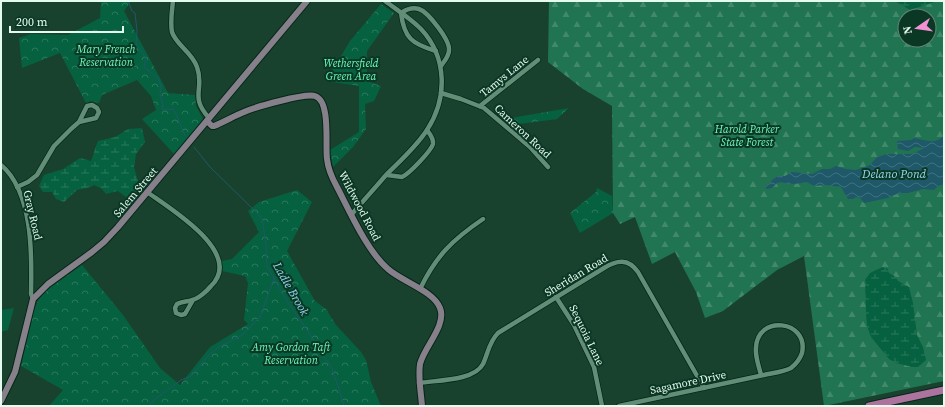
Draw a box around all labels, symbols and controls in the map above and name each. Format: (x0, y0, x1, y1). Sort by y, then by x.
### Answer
scale bar (10, 8, 123, 34)
north arrow (897, 8, 937, 48)
text: 200 m (16, 14, 48, 30)
text: N (900, 25, 916, 36)
park label: Mary French Reservation (76, 42, 135, 70)
street label: Tamys Lane (477, 52, 532, 101)
park label: Wethersfield Green Area (323, 56, 379, 84)
street label: Cameron Road (491, 101, 555, 162)
park label: Harold Parker State Forest (714, 122, 780, 150)
street label: Salem Street (110, 164, 161, 221)
water label: Delano Pond (861, 166, 927, 182)
street label: Wildwood Road (335, 169, 385, 244)
street label: Gray Road (20, 189, 46, 242)
street label: Sheridan Road (542, 250, 611, 300)
water label: Ladle Brook (269, 258, 313, 319)
street label: Sequoia Lane (565, 302, 608, 368)
park label: Amy Gordon Taft Reservation (251, 340, 331, 368)
street label: Sagamore Drive (649, 367, 728, 398)

